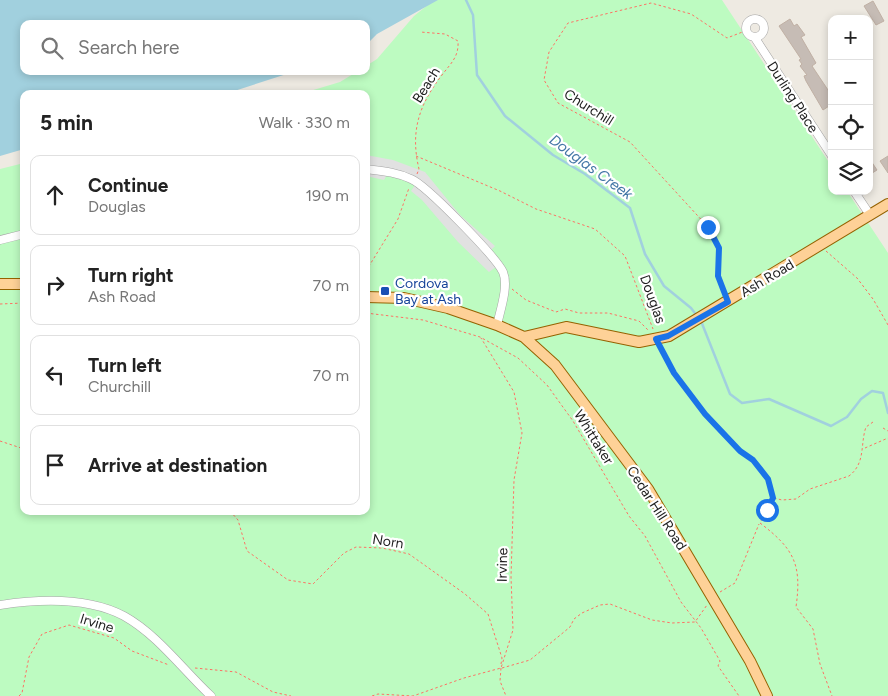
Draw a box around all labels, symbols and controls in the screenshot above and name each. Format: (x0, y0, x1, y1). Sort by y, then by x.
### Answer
map controls (828, 15, 873, 195)
button: + (828, 15, 873, 60)
search box (20, 20, 370, 75)
icon: search (38, 34, 66, 62)
text: Search here (78, 36, 180, 59)
street label: Durling Place (763, 58, 822, 136)
button: − (828, 60, 873, 105)
street label: Beach (409, 64, 444, 106)
street label: Churchill (561, 86, 617, 129)
button: locate (828, 105, 873, 150)
text: 5 min (40, 110, 93, 135)
text: Walk · 330 m (259, 113, 350, 132)
water label: Douglas Creek (546, 131, 637, 204)
button: layers (828, 150, 873, 195)
text: Continue (88, 174, 168, 197)
icon: ahead (41, 181, 69, 209)
text: 190 m (306, 186, 349, 205)
text: Douglas (88, 197, 146, 216)
route end (697, 216, 720, 239)
street label: Ash Road (737, 256, 797, 301)
text: Turn right (88, 264, 174, 287)
icon: right (41, 271, 69, 299)
street label: Douglas (636, 273, 669, 326)
place label: Cordova Bay at Ash (395, 275, 461, 308)
text: 70 m (313, 276, 349, 295)
marker: Cordova Bay at Ash (379, 285, 391, 297)
text: Ash Road (88, 287, 156, 306)
text: Turn left (88, 354, 162, 377)
icon: left (41, 361, 69, 389)
text: 70 m (313, 366, 349, 385)
text: Churchill (88, 377, 151, 396)
street label: Whittaker (570, 407, 617, 468)
icon: arrive (41, 451, 69, 479)
text: Arrive at destination (88, 454, 267, 477)
street label: Cedar Hill Road (623, 463, 690, 554)
route start (756, 499, 779, 522)
street label: Norn (371, 531, 405, 552)
street label: Irvine (494, 547, 511, 582)
street label: Irvine (78, 610, 116, 637)

